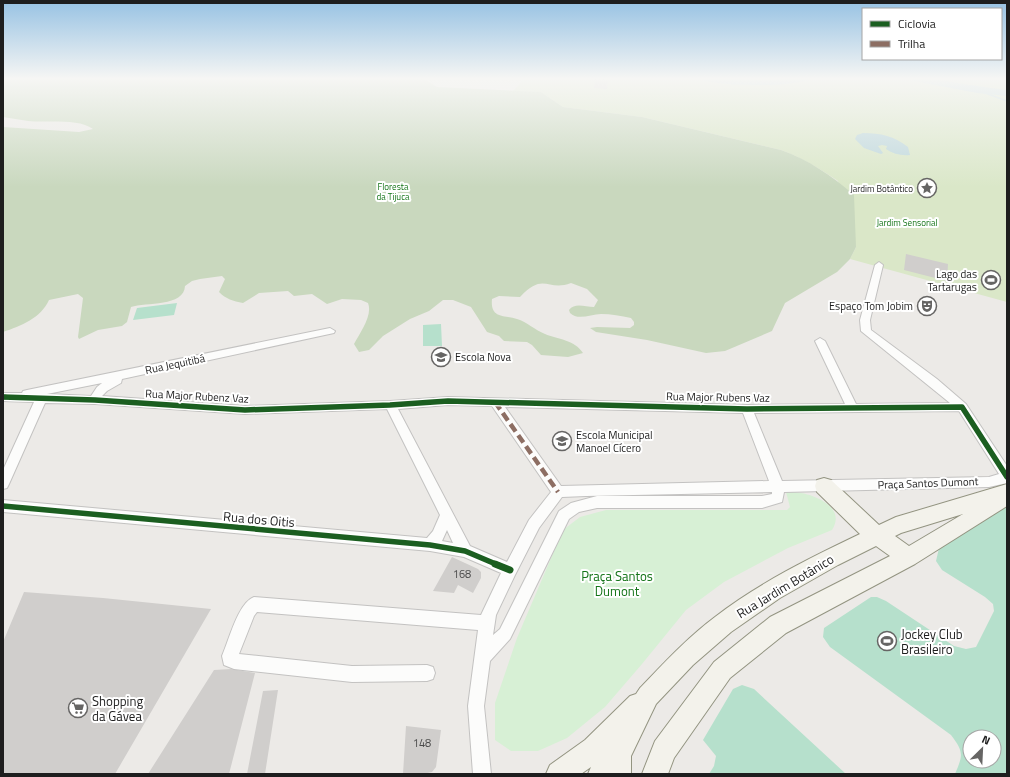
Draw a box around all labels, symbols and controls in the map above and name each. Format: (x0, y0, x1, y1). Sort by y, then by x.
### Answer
legend (862, 8, 1002, 60)
text: Ciclovia (898, 14, 936, 33)
text: Trilha (898, 34, 925, 53)
place icon: Jardim Botântico (916, 177, 938, 199)
park label: Floresta da Tijuca (376, 180, 410, 203)
place label: Jardim Botântico (850, 182, 913, 195)
park label: Jardim Sensorial (876, 216, 938, 229)
place label: Lago das Tartarugas (928, 266, 977, 295)
sports icon: Lago das Tartarugas (980, 269, 1002, 291)
theatre icon: Espaço Tom Jobim (916, 295, 938, 317)
place label: Espaço Tom Jobim (829, 298, 913, 314)
school or university icon: Escola Nova (430, 346, 452, 368)
place label: Escola Nova (455, 349, 512, 365)
street label: Rua Jequitibá (144, 350, 207, 378)
street label: Rua Major Rubenz Vaz (145, 385, 249, 407)
street label: Rua Major Rubens Vaz (666, 388, 770, 406)
place label: Escola Municipal Manoel Cícero (576, 427, 653, 456)
school or university icon: Escola Municipal Manoel Cícero (551, 430, 573, 452)
street label: Praça Santos Dumont (877, 473, 979, 493)
street label: Rua dos Oitis (222, 506, 296, 532)
street label: Rua Jardim Botânico (732, 549, 838, 623)
house number: 168 (453, 566, 471, 582)
park label: Praça Santos Dumont (581, 566, 653, 601)
place label: Jockey Club Brasileiro (901, 624, 963, 659)
sports icon: Jockey Club Brasileiro (876, 630, 898, 652)
place label: Shopping da Gávea (92, 691, 143, 726)
supermarket icon: Shopping da Gávea (67, 697, 89, 719)
north arrow (962, 729, 1002, 769)
text: N (979, 731, 993, 749)
house number: 148 (413, 735, 431, 751)

